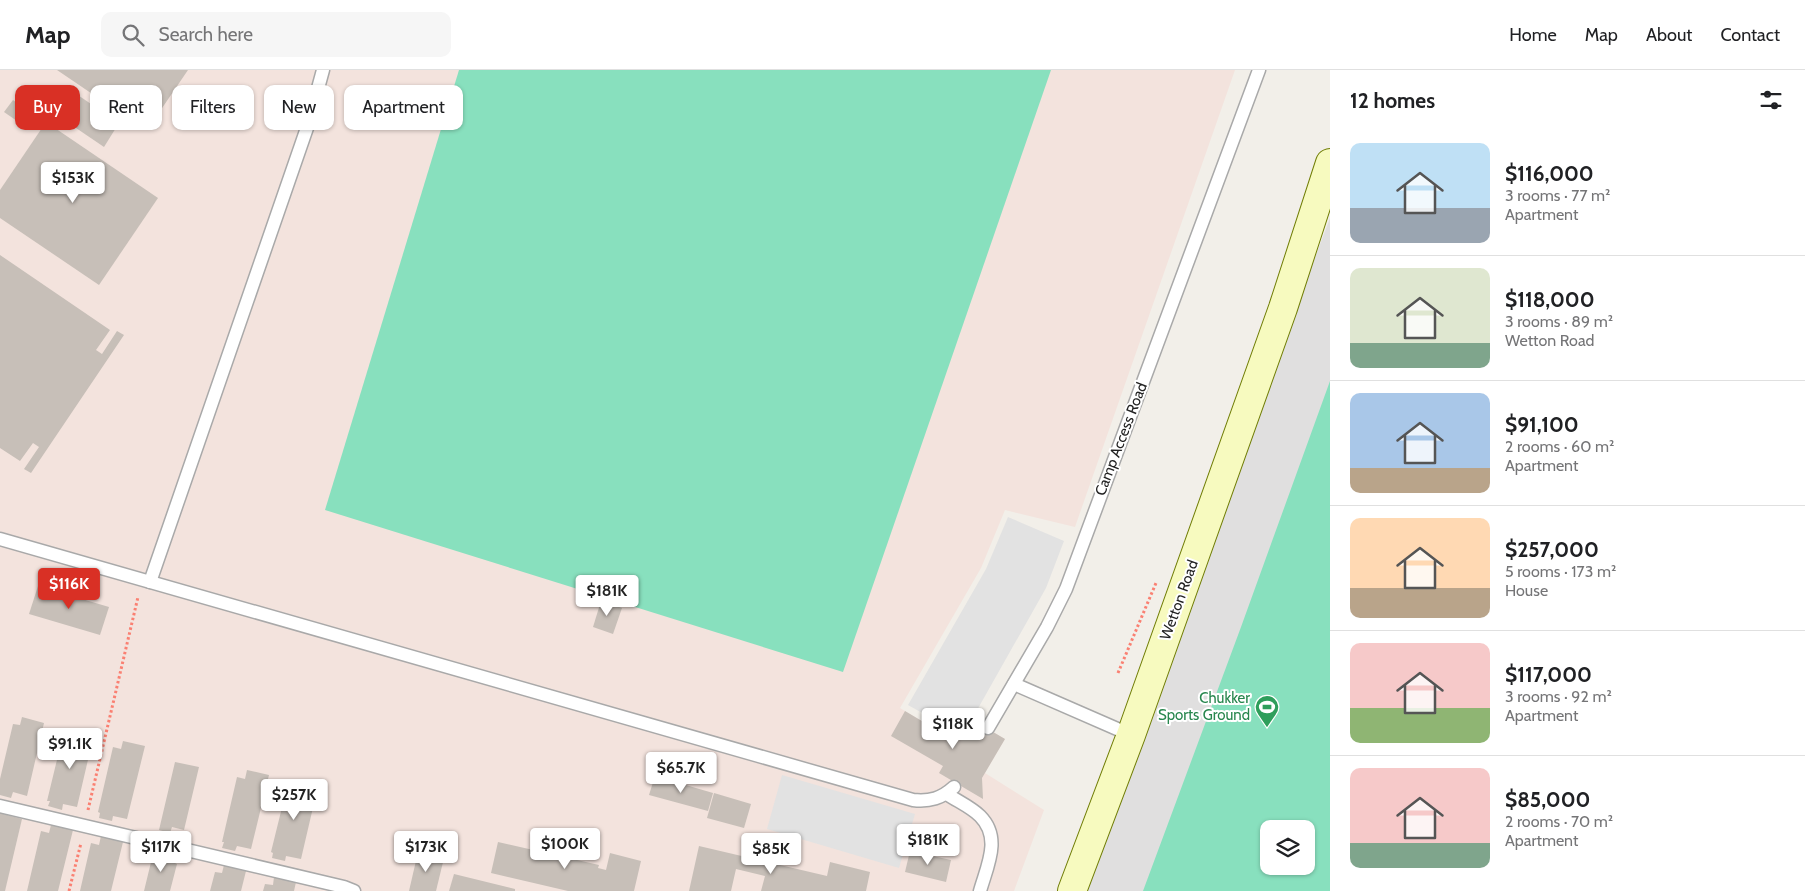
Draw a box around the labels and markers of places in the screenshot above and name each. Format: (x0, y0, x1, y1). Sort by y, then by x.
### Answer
pin: $153K (38, 162, 108, 204)
pin: $116K (34, 568, 104, 610)
pin: $181K (572, 574, 642, 617)
place label: Chukker Sports Ground (1158, 689, 1250, 724)
sports icon: Chukker Sports Ground (1254, 694, 1280, 728)
pin: $118K (918, 708, 988, 750)
pin: $91.1K (29, 728, 111, 770)
pin: $65.7K (640, 752, 722, 794)
pin: $257K (259, 778, 329, 821)
pin: $181K (893, 824, 963, 866)
pin: $100K (530, 828, 600, 870)
pin: $117K (126, 830, 196, 873)
pin: $173K (391, 830, 461, 873)
pin: $85K (741, 832, 801, 875)

